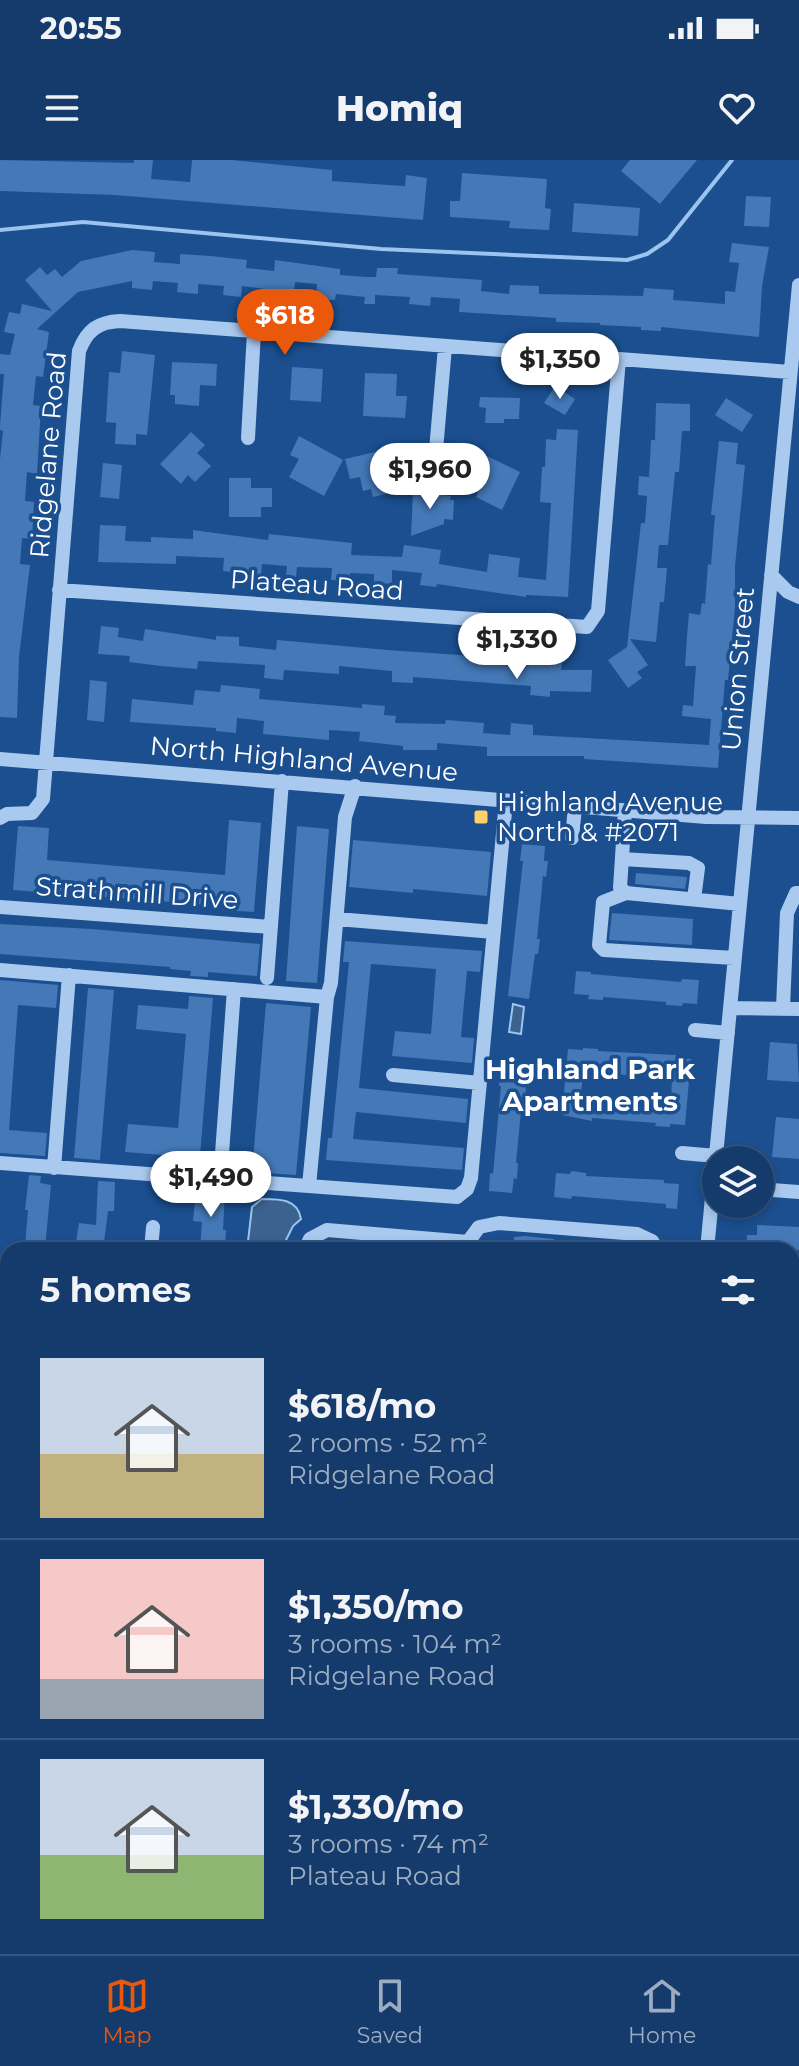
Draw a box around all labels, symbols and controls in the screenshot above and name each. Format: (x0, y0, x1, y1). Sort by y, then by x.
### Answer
text: 20:55 (40, 10, 121, 47)
icon: menu (40, 86, 84, 130)
text: Homiq (336, 86, 463, 130)
icon: heart (715, 86, 759, 130)
pin: $618 (238, 289, 332, 357)
text: $618 (255, 299, 315, 331)
pin: $1,350 (495, 333, 625, 401)
text: $1,350 (519, 343, 601, 375)
street label: Ridgelane Road (23, 350, 73, 560)
pin: $1,960 (365, 443, 495, 511)
text: $1,960 (388, 453, 472, 485)
street label: Plateau Road (229, 563, 405, 607)
street label: Union Street (715, 586, 761, 752)
pin: $1,330 (452, 613, 582, 681)
text: $1,330 (476, 623, 558, 655)
street label: North Highland Avenue (149, 730, 459, 788)
place label: Highland Avenue North & #2071 (497, 786, 723, 848)
marker: Highland Avenue North & #2071 (472, 808, 490, 826)
street label: Strathmill Drive (35, 870, 239, 916)
district label: Highland Park Apartments (485, 1052, 696, 1118)
map controls (702, 1146, 774, 1218)
button: layers (702, 1146, 774, 1218)
pin: $1,490 (146, 1151, 276, 1219)
text: $1,490 (168, 1161, 254, 1193)
icon: filters (716, 1268, 760, 1312)
text: 5 homes (40, 1269, 191, 1311)
text: $618/mo (288, 1385, 436, 1427)
icon: home (104, 1390, 200, 1486)
text: 2 rooms · 52 m² (288, 1427, 488, 1459)
text: Ridgelane Road (288, 1459, 495, 1491)
text: $1,350/mo (288, 1586, 464, 1628)
icon: home (104, 1591, 200, 1687)
text: 3 rooms · 104 m² (288, 1628, 502, 1660)
text: Ridgelane Road (288, 1660, 495, 1692)
text: $1,330/mo (288, 1786, 464, 1828)
icon: home (104, 1791, 200, 1887)
text: 3 rooms · 74 m² (288, 1828, 489, 1860)
text: Plateau Road (288, 1860, 462, 1892)
tab: Map (103, 1974, 152, 2049)
tab: Saved (357, 1974, 423, 2049)
tab: Home (628, 1974, 696, 2049)

